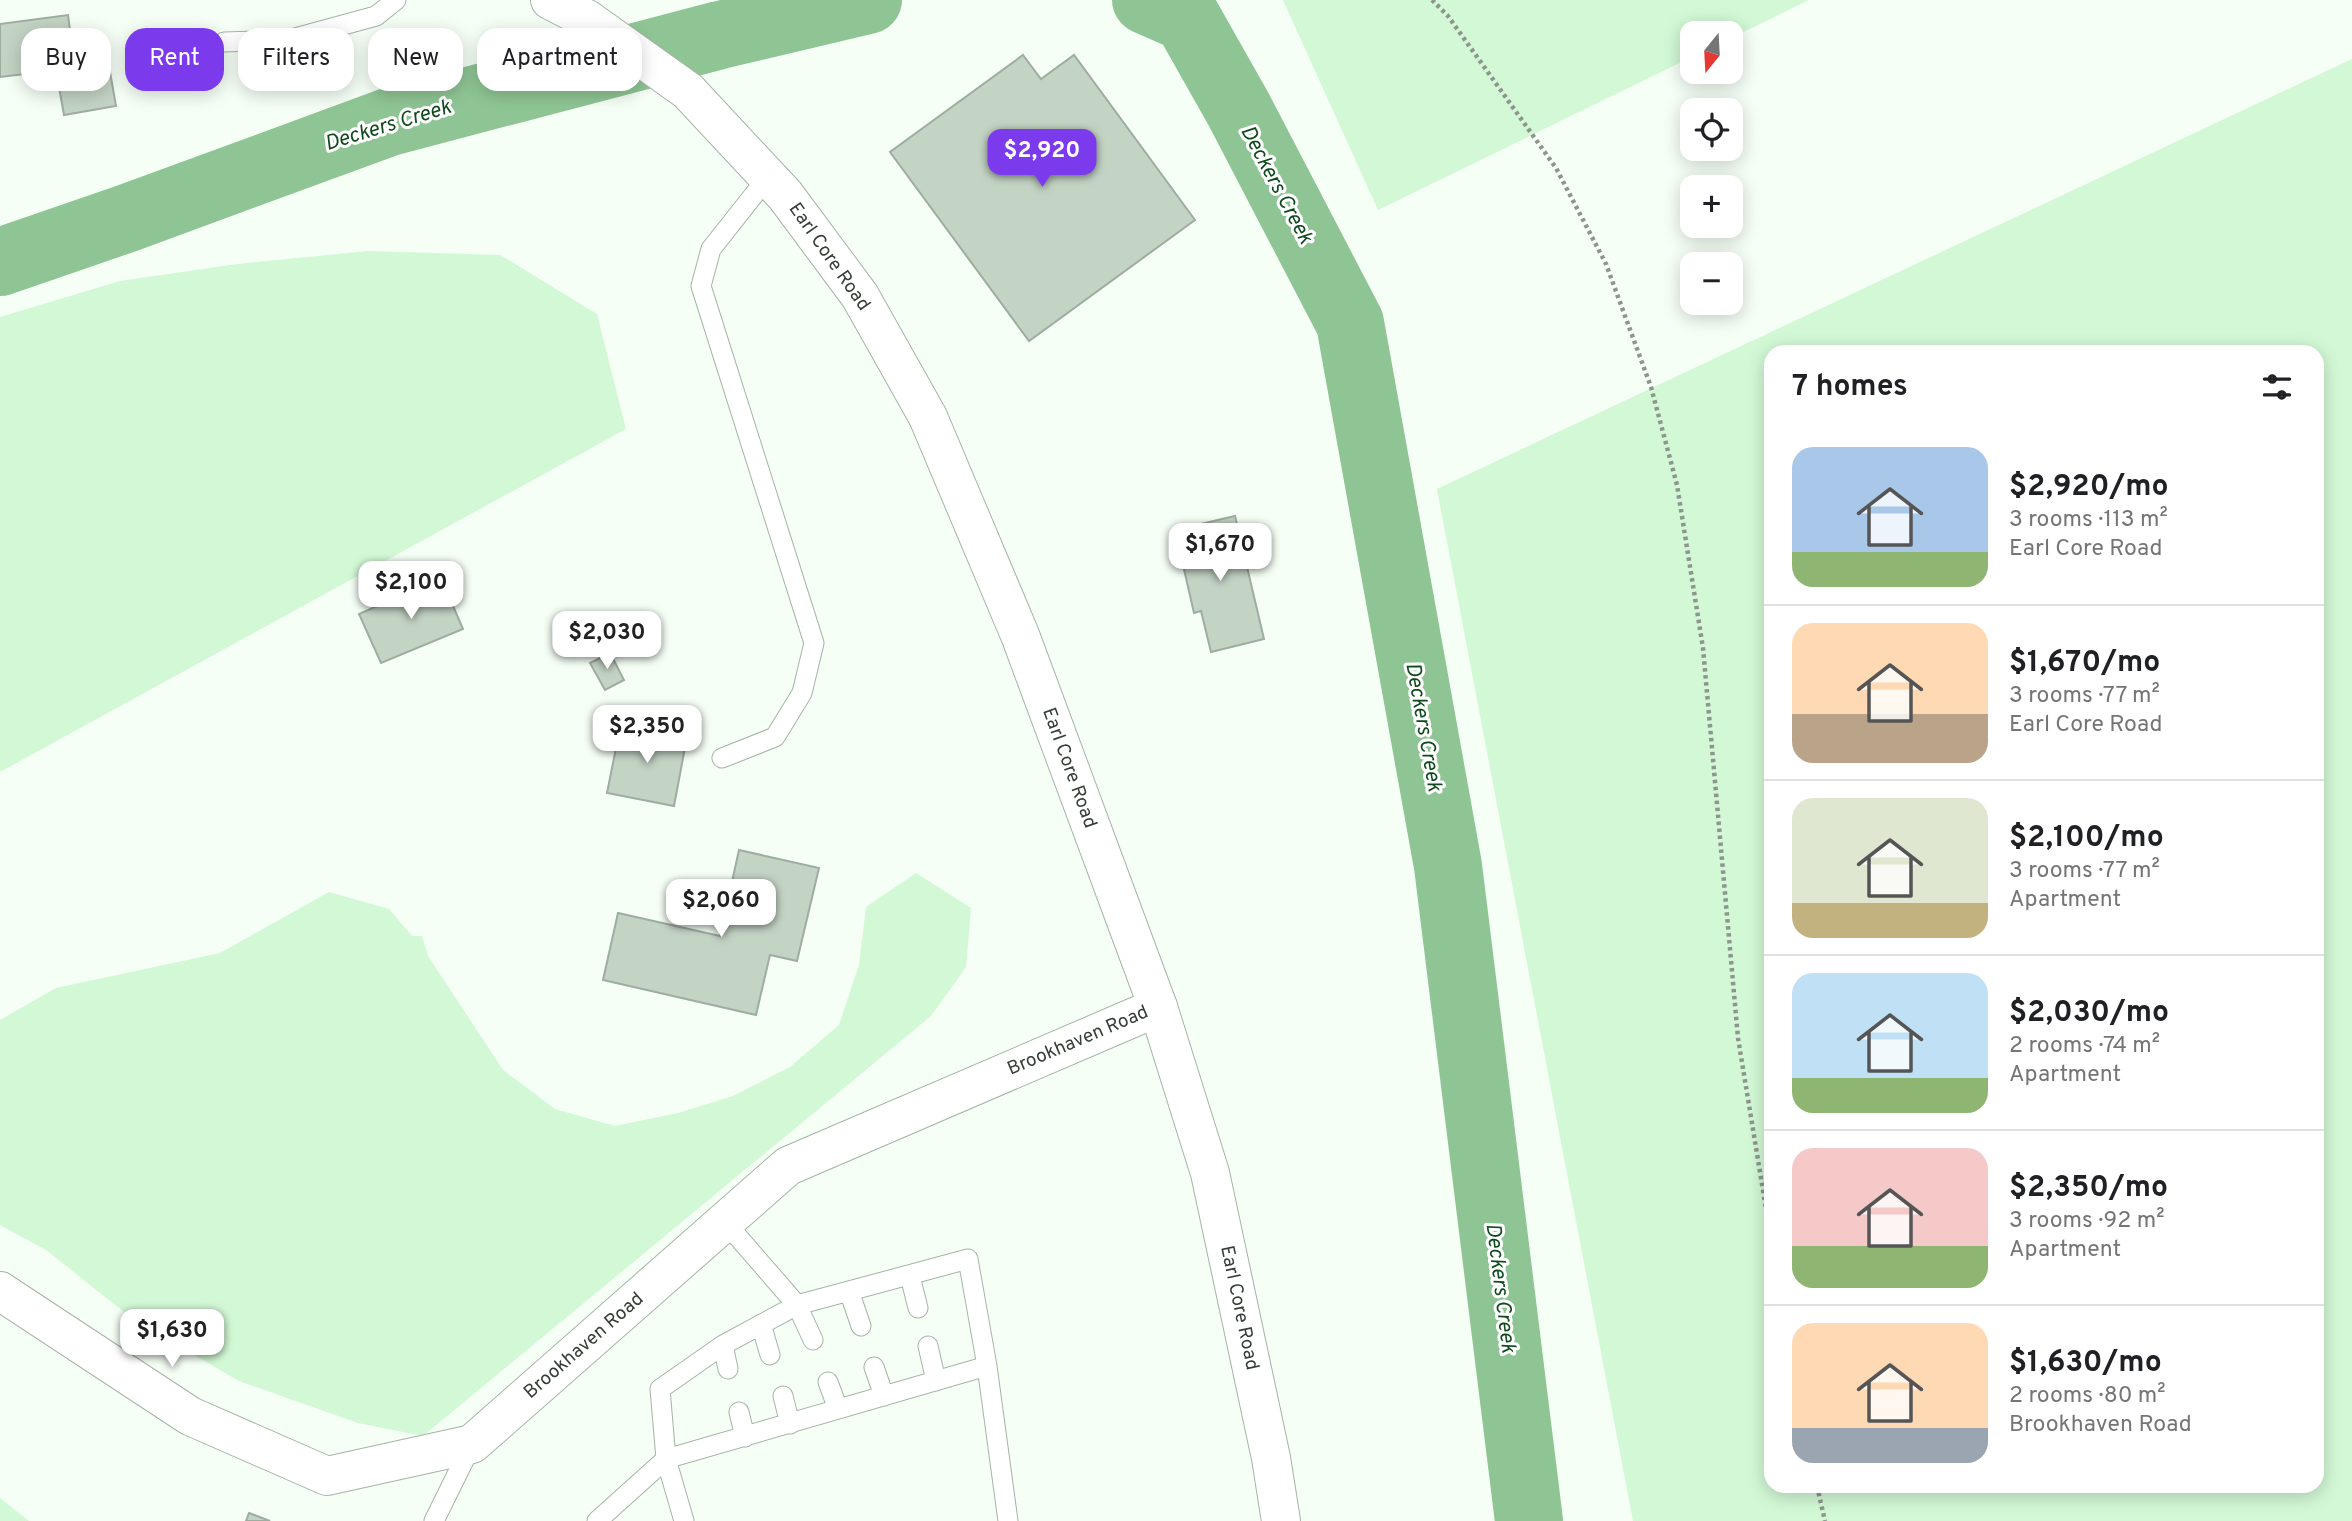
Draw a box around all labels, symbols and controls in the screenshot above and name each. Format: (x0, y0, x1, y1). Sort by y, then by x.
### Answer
north arrow (1680, 21, 1743, 84)
map controls (1680, 21, 1743, 315)
chip: Buy (21, 28, 111, 91)
chip: Rent (125, 28, 224, 91)
chip: Filters (238, 28, 354, 91)
chip: New (368, 28, 463, 91)
chip: Apartment (477, 28, 642, 91)
water label: Deckers Creek (322, 94, 455, 158)
button: locate (1680, 98, 1743, 161)
water label: Deckers Creek (1233, 121, 1319, 249)
pin: $2,920 (985, 130, 1099, 189)
text: $2,920 (1004, 137, 1081, 166)
button: + (1680, 175, 1743, 238)
street label: Earl Core Road (783, 198, 875, 316)
button: − (1680, 252, 1743, 315)
icon: filters (2258, 368, 2296, 406)
text: 7 homes (1792, 369, 1908, 406)
text: $2,920/mo (2009, 469, 2169, 506)
icon: home (1848, 475, 1932, 559)
text: 3 rooms · 113 m² (2009, 506, 2168, 535)
pin: $1,670 (1163, 524, 1277, 583)
text: $1,670 (1185, 531, 1255, 560)
text: Earl Core Road (2009, 535, 2162, 564)
pin: $2,100 (354, 562, 468, 621)
text: $2,100 (374, 569, 448, 598)
pin: $2,030 (550, 612, 664, 671)
text: $2,030 (568, 619, 646, 648)
text: $1,670/mo (2009, 645, 2160, 682)
icon: home (1848, 651, 1932, 735)
water label: Deckers Creek (1398, 660, 1448, 794)
text: 3 rooms · 77 m² (2009, 682, 2160, 711)
street label: Earl Core Road (1036, 704, 1102, 832)
pin: $2,350 (590, 706, 704, 765)
text: Earl Core Road (2009, 711, 2162, 740)
text: $2,350 (609, 713, 685, 742)
text: $2,100/mo (2009, 820, 2164, 857)
icon: home (1848, 826, 1932, 910)
text: 3 rooms · 77 m² (2009, 857, 2160, 886)
pin: $2,060 (664, 880, 778, 939)
text: Apartment (2009, 886, 2121, 915)
text: $2,060 (682, 887, 760, 916)
text: $2,030/mo (2009, 995, 2169, 1032)
street label: Brookhaven Road (1004, 1000, 1152, 1082)
icon: home (1848, 1001, 1932, 1085)
text: 2 rooms · 74 m² (2009, 1032, 2160, 1061)
text: Apartment (2009, 1061, 2121, 1090)
text: $2,350/mo (2009, 1170, 2168, 1207)
icon: home (1848, 1176, 1932, 1260)
text: 3 rooms · 92 m² (2009, 1207, 2165, 1236)
water label: Deckers Creek (1479, 1222, 1521, 1355)
text: Apartment (2009, 1236, 2121, 1265)
street label: Earl Core Road (1214, 1244, 1264, 1372)
street label: Brookhaven Road (519, 1287, 649, 1405)
pin: $1,630 (115, 1310, 229, 1369)
text: $1,630 (136, 1317, 208, 1346)
text: $1,630/mo (2009, 1345, 2162, 1382)
icon: home (1848, 1351, 1932, 1435)
text: 2 rooms · 80 m² (2009, 1382, 2166, 1411)
text: Brookhaven Road (2009, 1411, 2192, 1440)

